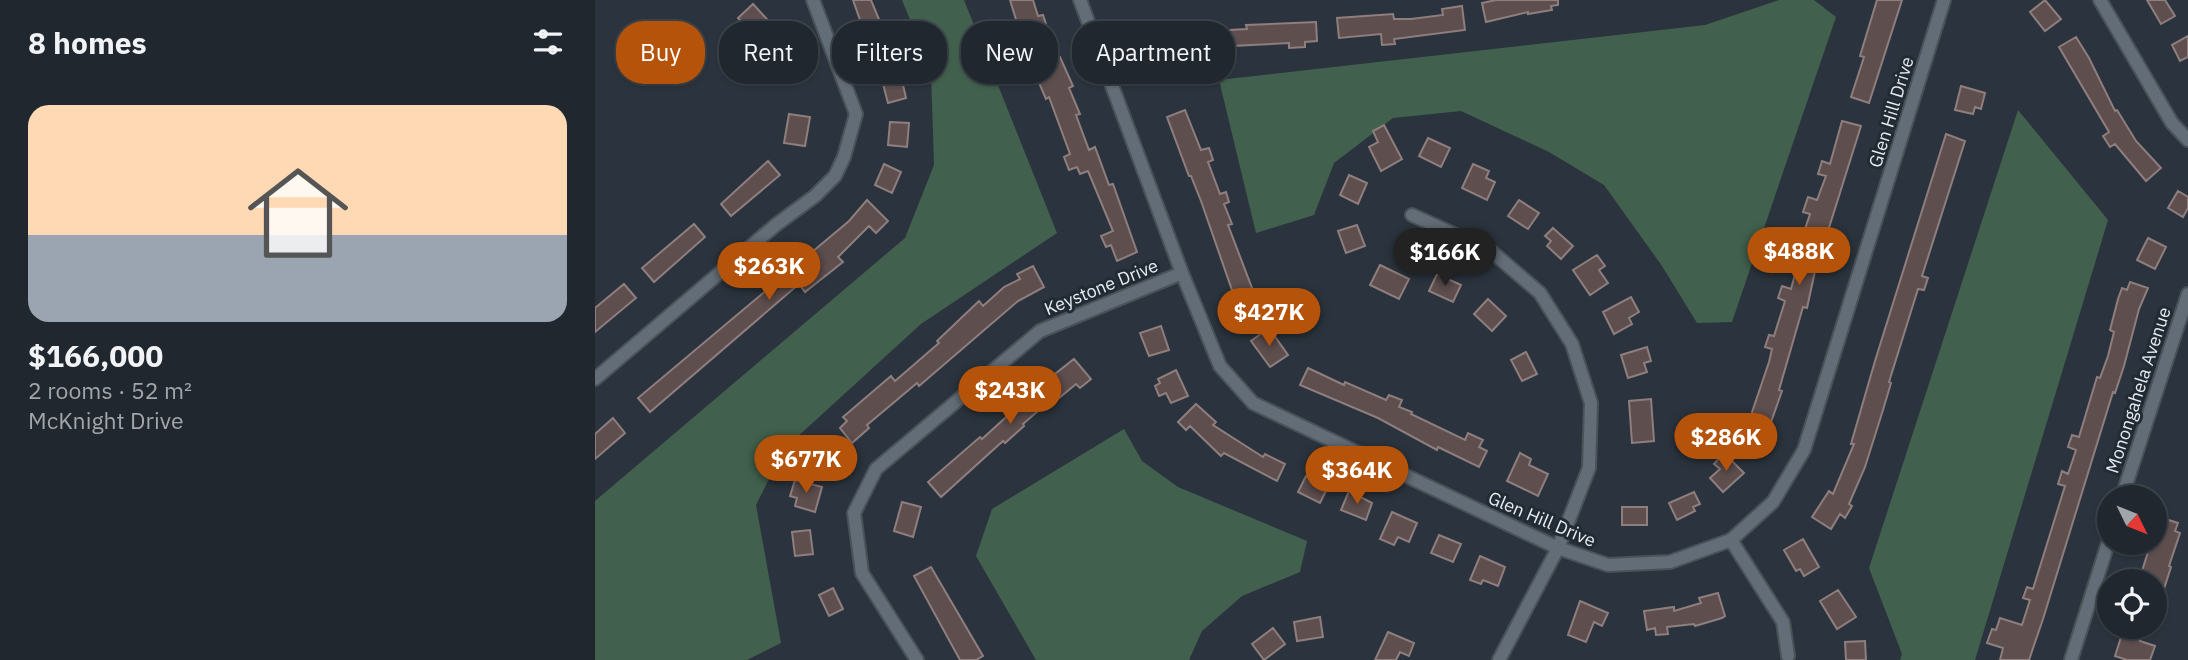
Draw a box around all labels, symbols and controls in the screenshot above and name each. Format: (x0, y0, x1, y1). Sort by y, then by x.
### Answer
chip: Buy (616, 21, 705, 84)
chip: Rent (719, 21, 818, 84)
chip: Filters (832, 21, 947, 84)
chip: New (961, 21, 1058, 84)
chip: Apartment (1072, 21, 1235, 84)
text: 8 homes (28, 23, 147, 62)
icon: filters (529, 23, 567, 61)
street label: Glen Hill Drive (1863, 54, 1919, 170)
icon: home (235, 150, 361, 276)
pin: $488K (1750, 228, 1848, 287)
pin: $166K (1396, 229, 1494, 288)
text: $488K (1763, 235, 1835, 265)
text: $166K (1409, 236, 1481, 266)
pin: $263K (720, 243, 818, 302)
text: $263K (733, 250, 805, 280)
street label: Keystone Drive (1041, 254, 1161, 320)
pin: $427K (1220, 288, 1318, 348)
text: $427K (1233, 296, 1305, 326)
street label: Monongahela Avenue (2100, 304, 2176, 476)
text: $166,000 (28, 336, 163, 375)
pin: $243K (961, 366, 1059, 426)
text: $243K (974, 374, 1046, 404)
text: 2 rooms · 52 m² (28, 375, 192, 405)
text: McKnight Drive (28, 405, 184, 435)
pin: $286K (1677, 414, 1775, 473)
text: $286K (1690, 421, 1762, 451)
pin: $677K (757, 435, 855, 495)
text: $677K (770, 443, 842, 473)
pin: $364K (1308, 447, 1406, 506)
text: $364K (1321, 454, 1393, 484)
north arrow (2097, 485, 2167, 555)
map controls (2097, 485, 2167, 639)
street label: Glen Hill Drive (1485, 486, 1599, 552)
button: locate (2097, 569, 2167, 639)

